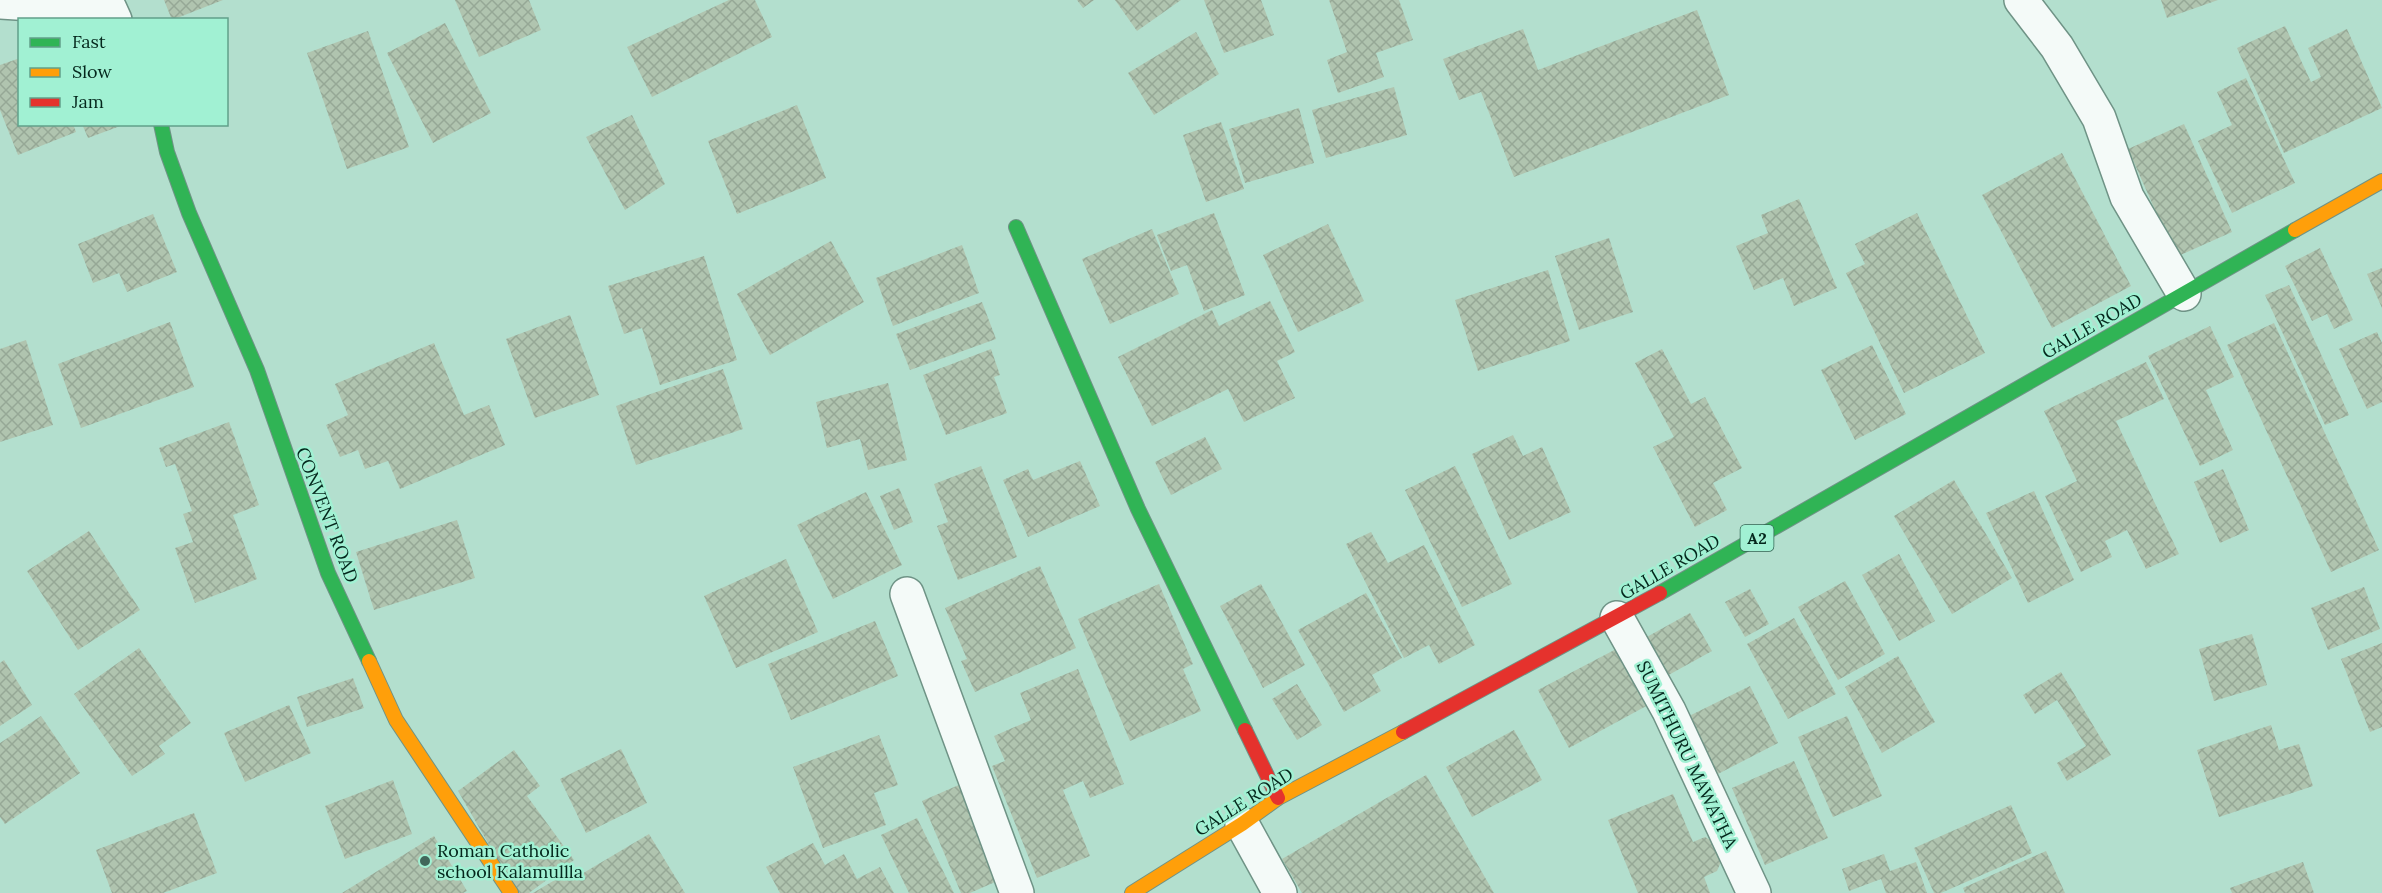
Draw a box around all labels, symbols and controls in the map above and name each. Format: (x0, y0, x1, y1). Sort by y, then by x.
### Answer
legend (18, 18, 228, 126)
text: Fast (72, 30, 106, 53)
text: Slow (72, 60, 112, 83)
text: Jam (71, 90, 104, 113)
street label: GALLE ROAD (2038, 288, 2146, 363)
street label: CONVENT ROAD (291, 444, 364, 586)
road number: A2 (1740, 525, 1774, 551)
street label: GALLE ROAD (1616, 529, 1724, 604)
street label: SUMITHURU MAWATHA (1632, 657, 1743, 853)
street label: GALLE ROAD (1190, 762, 1297, 841)
place label: Roman Catholic school Kalamullla (437, 839, 583, 883)
marker: Roman Catholic school Kalamullla (418, 854, 432, 868)

